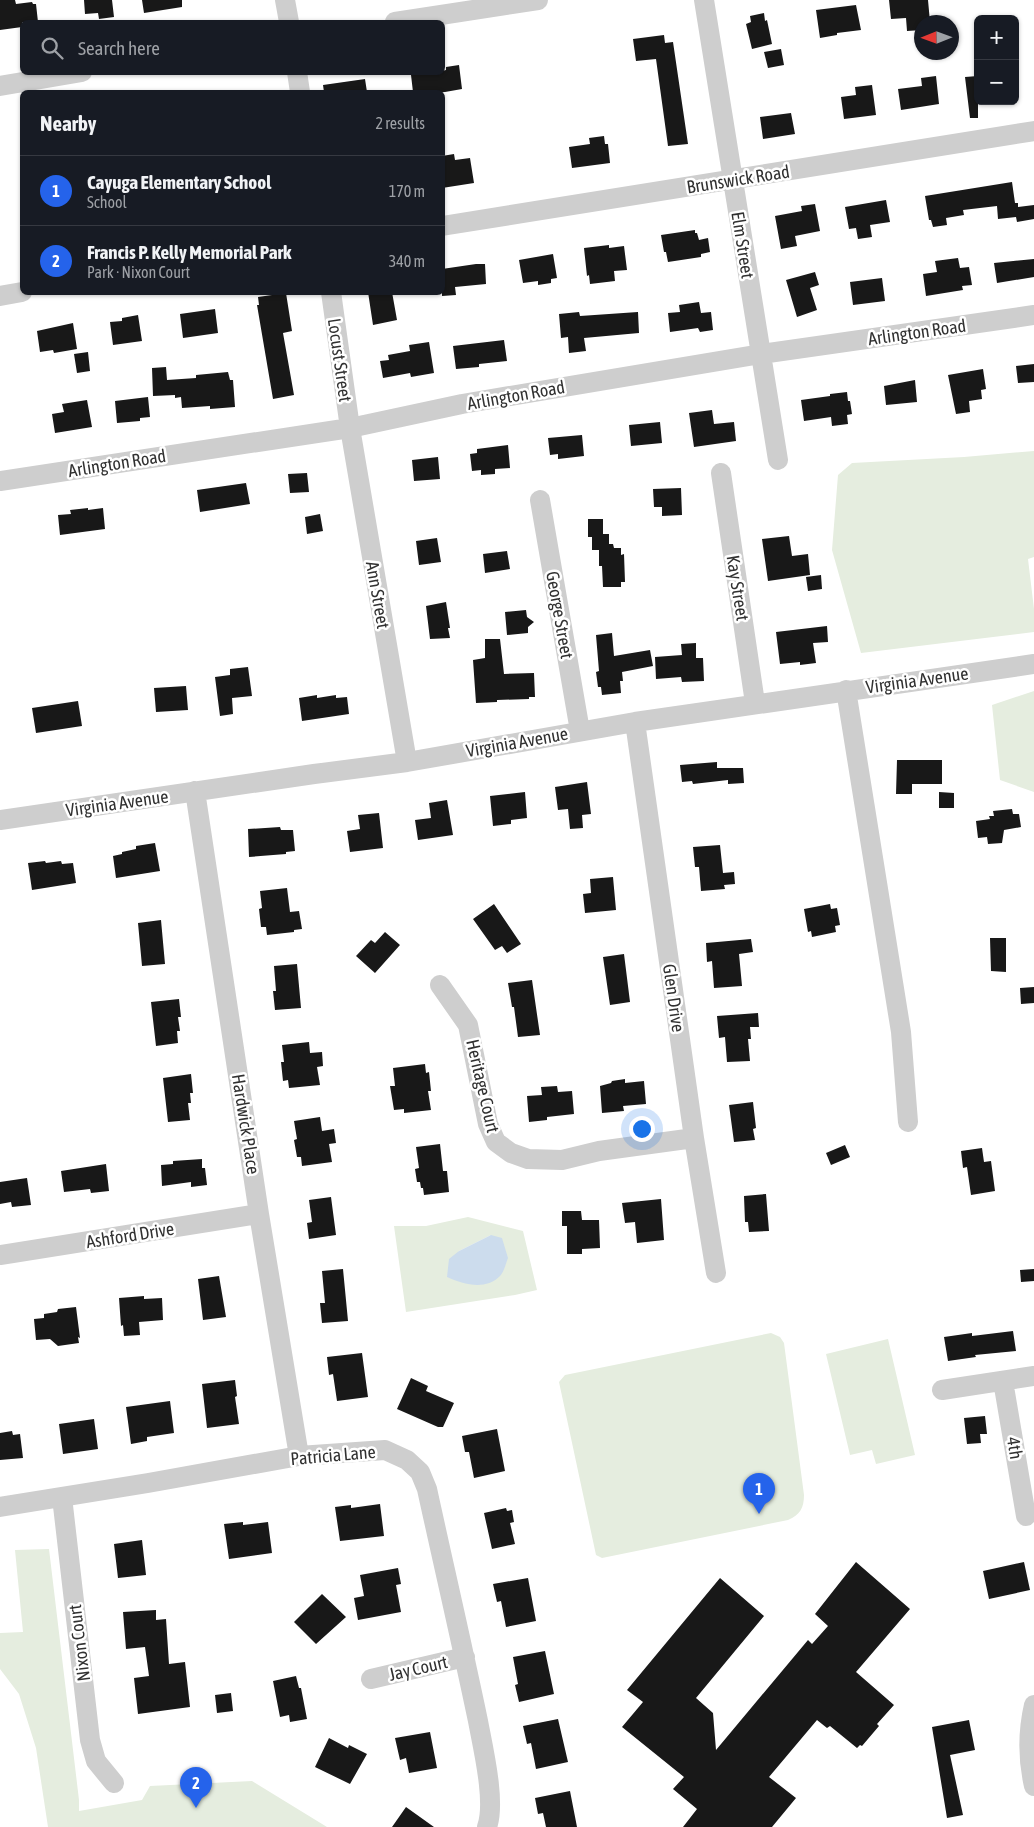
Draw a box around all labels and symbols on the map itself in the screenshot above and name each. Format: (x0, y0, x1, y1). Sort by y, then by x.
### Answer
north arrow (914, 15, 959, 60)
street label: Brunswick Road (685, 161, 791, 197)
street label: Elm Street (727, 210, 759, 280)
street label: Arlington Road (867, 315, 967, 349)
street label: Locust Street (324, 317, 356, 403)
street label: Arlington Road (466, 376, 566, 414)
street label: Arlington Road (67, 445, 167, 481)
street label: Kay Street (722, 554, 754, 622)
street label: Ann Street (362, 560, 394, 630)
street label: George Street (542, 570, 578, 660)
street label: Virginia Avenue (864, 662, 970, 698)
street label: Virginia Avenue (464, 723, 570, 761)
street label: Virginia Avenue (64, 785, 170, 821)
street label: Glen Drive (659, 963, 689, 1033)
street label: Heritage Court (462, 1037, 504, 1135)
street label: Hardwick Place (228, 1072, 264, 1176)
your location (629, 1116, 655, 1142)
street label: Ashford Drive (85, 1218, 175, 1252)
street label: 4th (1003, 1435, 1027, 1461)
street label: Patricia Lane (290, 1441, 376, 1469)
pin: 1 (743, 1473, 775, 1514)
street label: Nixon Court (64, 1603, 94, 1683)
street label: Jay Court (387, 1651, 449, 1685)
pin: 2 (180, 1767, 212, 1808)

